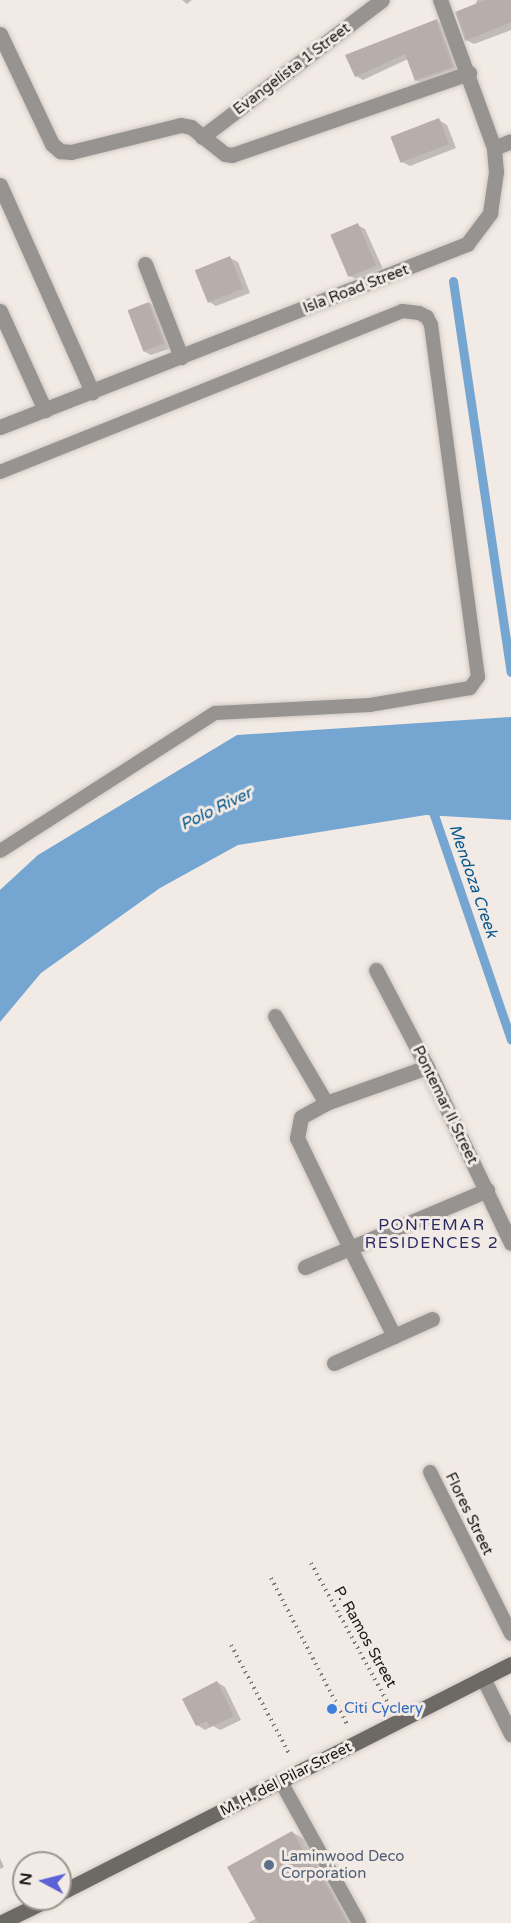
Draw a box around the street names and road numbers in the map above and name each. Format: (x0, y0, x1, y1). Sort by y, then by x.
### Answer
street label: Evangelista 1 Street (230, 19, 354, 119)
street label: Isla Road Street (301, 261, 411, 317)
street label: Pontemar II Street (409, 1043, 481, 1167)
street label: Flores Street (441, 1470, 497, 1558)
street label: P. Ramos Street (330, 1583, 400, 1691)
street label: M. H. del Pilar Street (217, 1738, 355, 1820)

